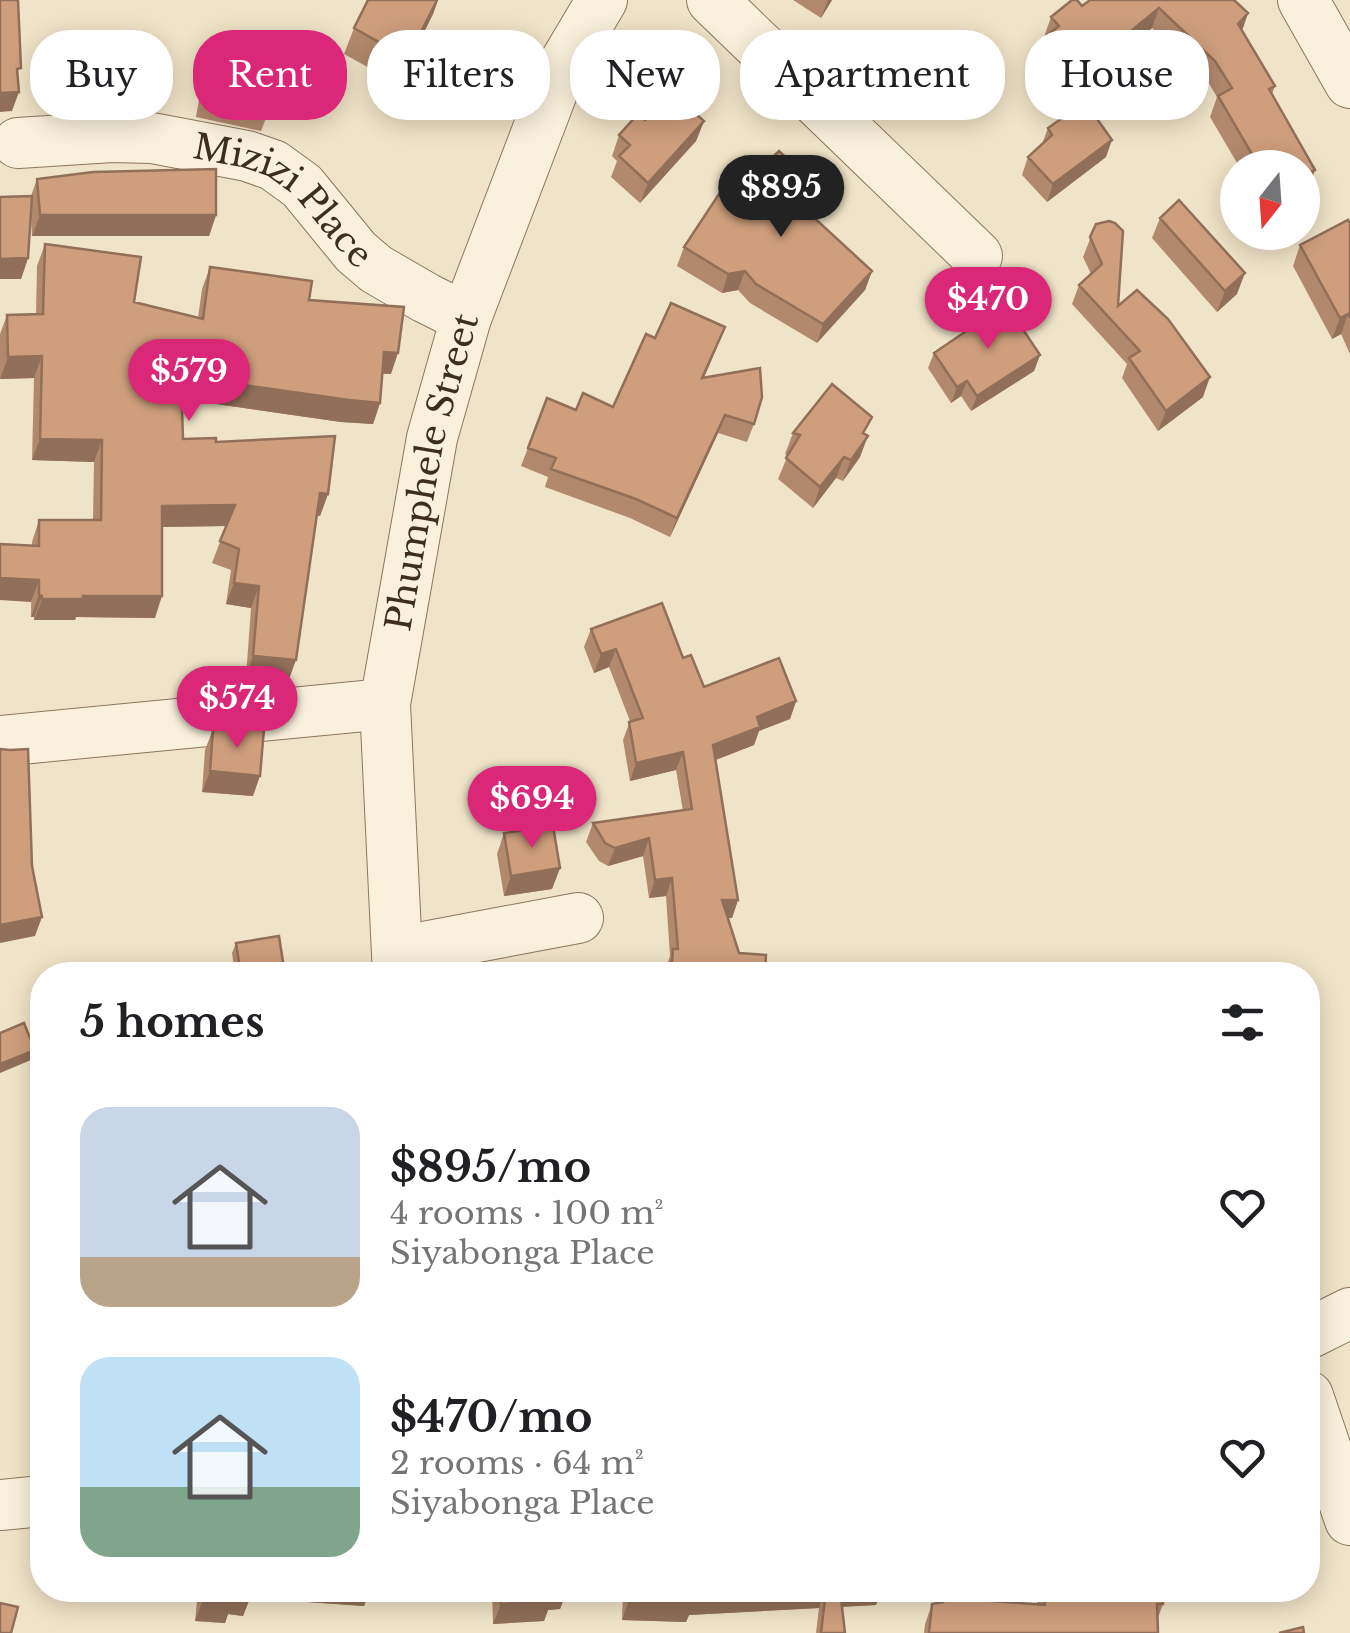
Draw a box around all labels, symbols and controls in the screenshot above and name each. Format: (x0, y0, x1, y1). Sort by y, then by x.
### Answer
chip: Buy (30, 30, 173, 120)
chip: Rent (193, 30, 347, 120)
chip: Filters (367, 30, 550, 120)
chip: New (570, 30, 720, 120)
chip: Apartment (740, 30, 1005, 120)
chip: House (1025, 30, 1209, 120)
street label: Mizizi Place (190, 124, 381, 277)
north arrow (1220, 150, 1320, 250)
map controls (1220, 150, 1320, 250)
pin: $895 (722, 155, 840, 240)
text: $895 (740, 167, 822, 207)
pin: $470 (929, 267, 1047, 352)
text: $470 (947, 279, 1029, 319)
street label: Phumphele Street (376, 308, 487, 634)
pin: $579 (130, 339, 248, 424)
text: $579 (150, 351, 228, 391)
pin: $574 (178, 666, 296, 751)
text: $574 (199, 678, 275, 718)
pin: $694 (473, 766, 591, 851)
text: $694 (490, 778, 575, 818)
icon: filters (1215, 995, 1270, 1050)
text: 5 homes (80, 996, 264, 1048)
text: $895/mo (390, 1141, 591, 1193)
icon: home (160, 1147, 280, 1267)
icon: heart (1215, 1180, 1270, 1235)
text: 4 rooms · 100 m² (390, 1193, 664, 1233)
text: Siyabonga Place (390, 1233, 654, 1273)
text: $470/mo (390, 1391, 593, 1443)
icon: home (160, 1397, 280, 1517)
icon: heart (1215, 1430, 1270, 1485)
text: 2 rooms · 64 m² (390, 1443, 644, 1483)
text: Siyabonga Place (390, 1483, 654, 1523)

